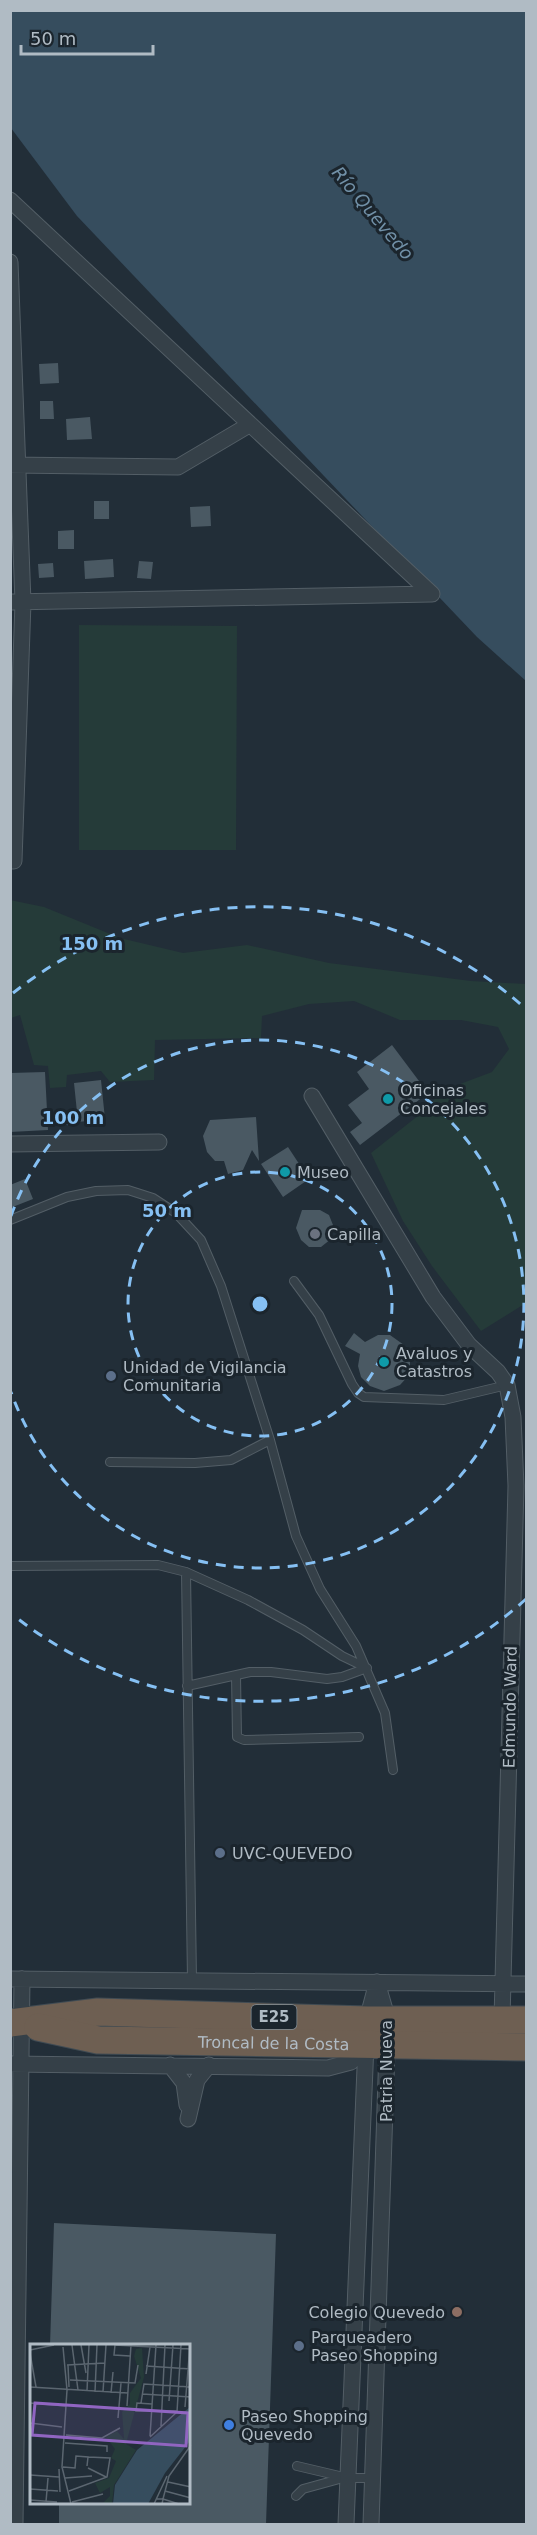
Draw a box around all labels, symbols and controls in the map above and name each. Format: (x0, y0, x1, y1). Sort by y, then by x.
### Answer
scale bar (21, 18, 153, 56)
text: 50 m (30, 28, 76, 49)
water label: Río Quevedo (328, 162, 418, 264)
text: 150 m (61, 933, 123, 954)
place label: Oficinas Concejales (400, 1081, 487, 1118)
marker: Oficinas Concejales (381, 1092, 395, 1106)
text: 100 m (42, 1107, 104, 1128)
place label: Museo (297, 1163, 349, 1182)
marker: Museo (278, 1165, 292, 1179)
text: 50 m (142, 1200, 192, 1221)
place label: Capilla (327, 1225, 381, 1244)
marker: Capilla (308, 1227, 322, 1241)
centre of rings (250, 1294, 270, 1314)
place label: Avaluos y Catastros (396, 1344, 473, 1381)
marker: Avaluos y Catastros (377, 1355, 391, 1369)
place label: Unidad de Vigilancia Comunitaria (123, 1358, 287, 1395)
marker: Unidad de Vigilancia Comunitaria (104, 1369, 118, 1383)
street label: Edmundo Ward (499, 1646, 521, 1768)
place label: UVC-QUEVEDO (232, 1844, 353, 1863)
marker: UVC-QUEVEDO (213, 1846, 227, 1860)
road number: E25 (252, 2005, 296, 2029)
street label: Patria Nueva (377, 2020, 396, 2122)
street label: Troncal de la Costa (197, 2032, 350, 2054)
place label: Colegio Quevedo (308, 2303, 445, 2322)
marker: Colegio Quevedo (450, 2305, 464, 2319)
place label: Parqueadero Paseo Shopping (311, 2328, 438, 2365)
marker: Parqueadero Paseo Shopping (292, 2339, 306, 2353)
inset map (30, 2344, 190, 2505)
place label: Paseo Shopping Quevedo (241, 2407, 368, 2444)
marker: Paseo Shopping Quevedo (222, 2418, 236, 2432)

